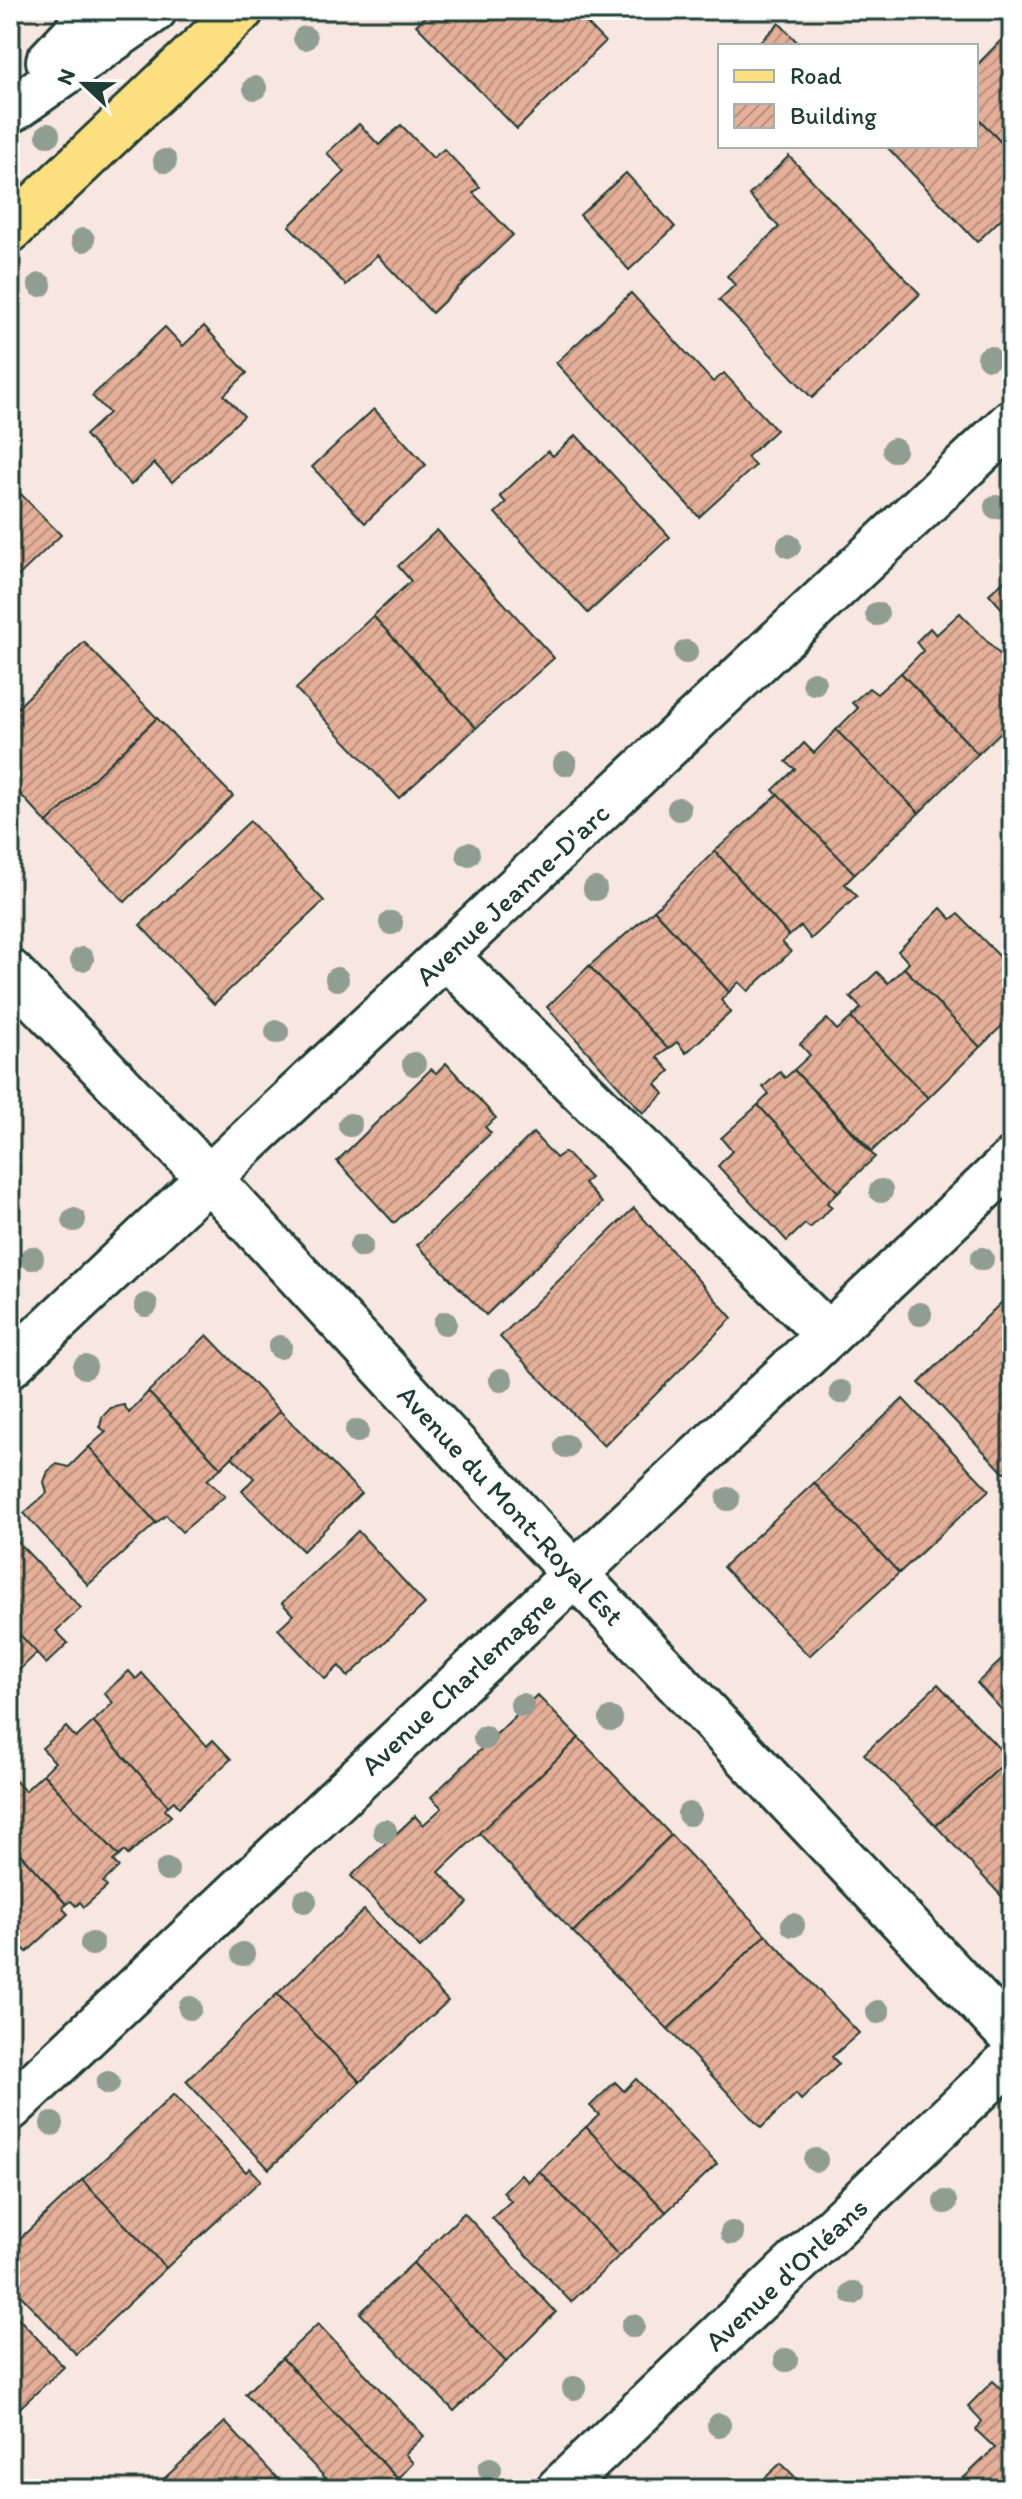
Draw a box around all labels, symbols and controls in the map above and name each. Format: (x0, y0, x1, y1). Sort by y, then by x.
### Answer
north arrow (44, 44, 124, 124)
legend (718, 44, 978, 148)
text: Road (790, 61, 842, 90)
text: N (51, 65, 81, 89)
text: Building (790, 101, 877, 130)
street label: Avenue Jeanne-D'arc (408, 795, 616, 993)
street label: Avenue du Mont-Royal Est (391, 1378, 631, 1632)
street label: Avenue Charlemagne (353, 1584, 563, 1782)
street label: Avenue d'Orléans (698, 2190, 874, 2358)

